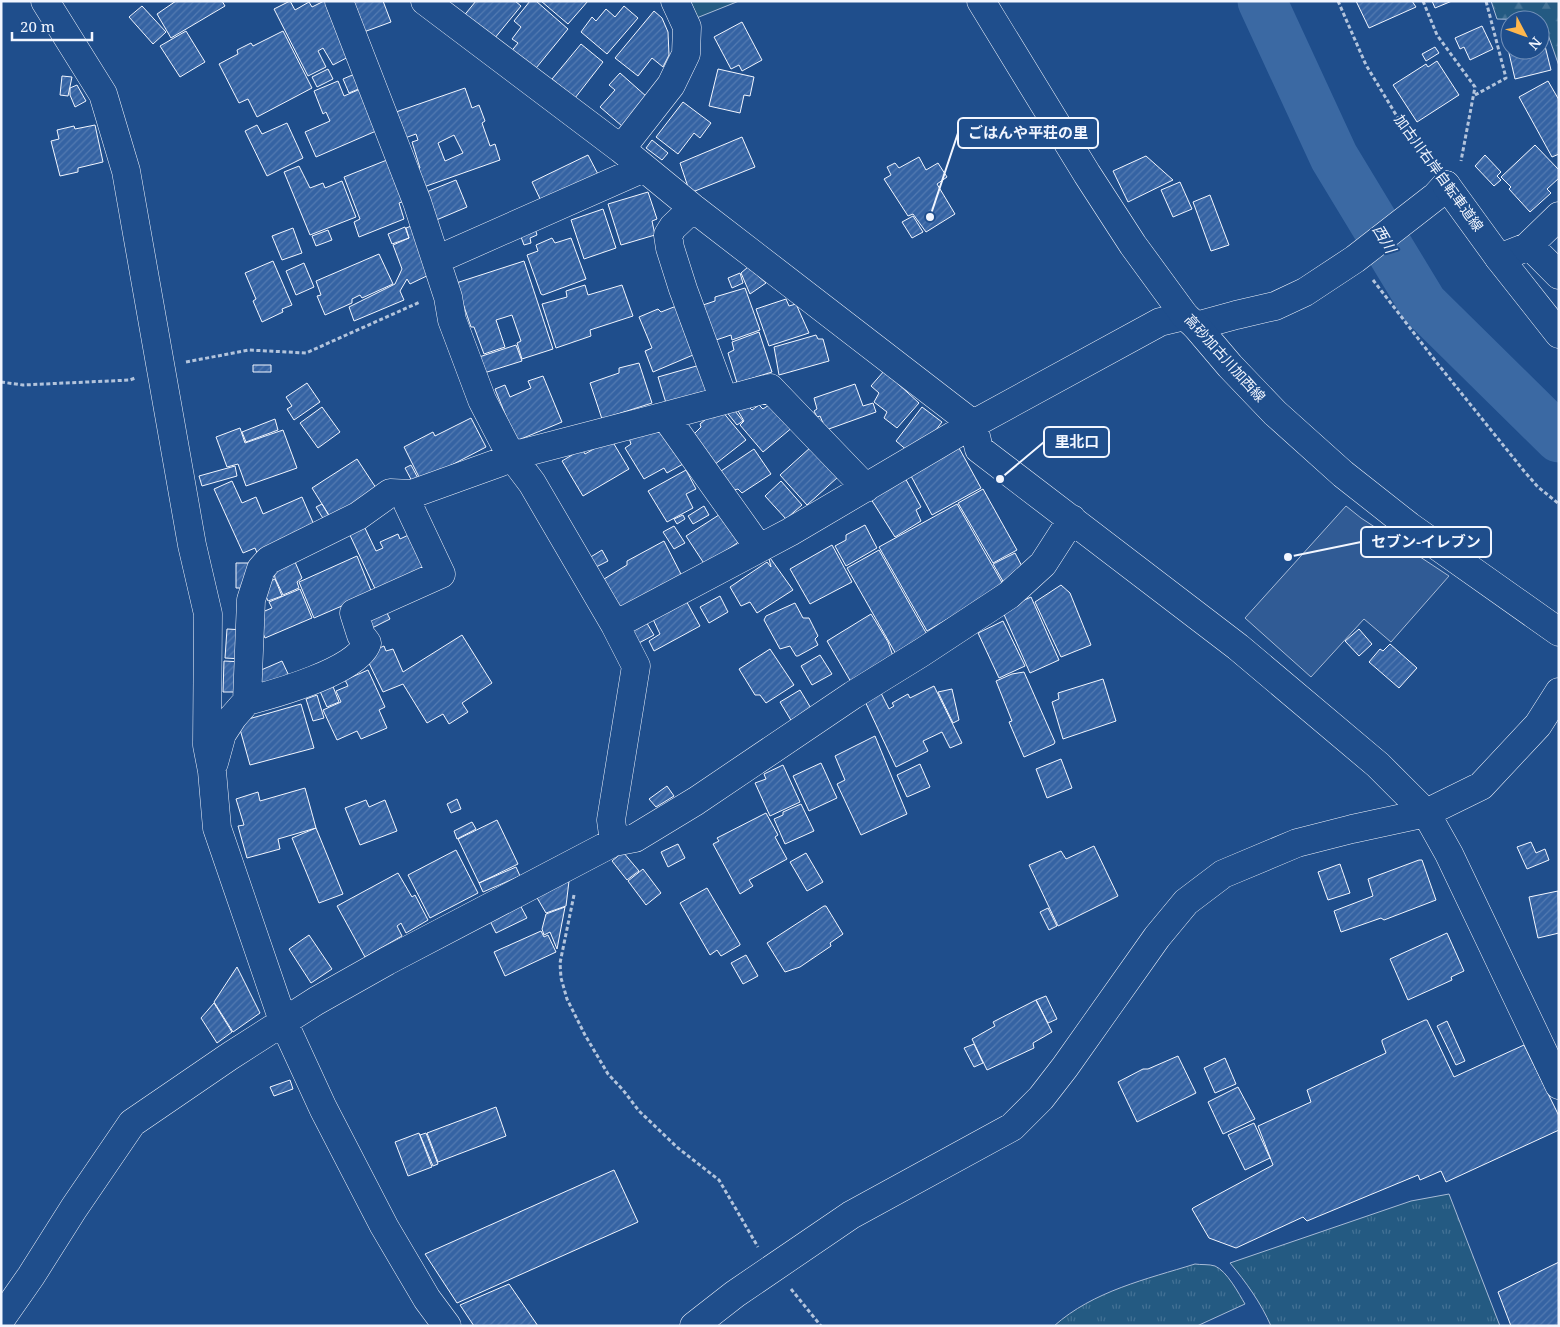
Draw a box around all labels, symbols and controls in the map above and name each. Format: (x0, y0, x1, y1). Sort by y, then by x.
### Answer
scale bar (12, 10, 92, 42)
north arrow (1500, 10, 1550, 60)
text: 20 m (20, 16, 55, 36)
text: N (1524, 33, 1546, 54)
street label: 加古川右岸自転車道線 (1391, 110, 1488, 235)
callout: ごはんや平荘の里 (958, 118, 1098, 148)
text: ごはんや平荘の里 (968, 122, 1088, 142)
water label: 西川 (1369, 220, 1402, 258)
street label: 高砂加古川加西線 (1181, 310, 1270, 406)
callout: 里北口 (1044, 427, 1109, 457)
text: 里北口 (1054, 431, 1100, 451)
callout: セブン-イレブン (1361, 527, 1491, 557)
text: セブン-イレブン (1371, 531, 1481, 551)

